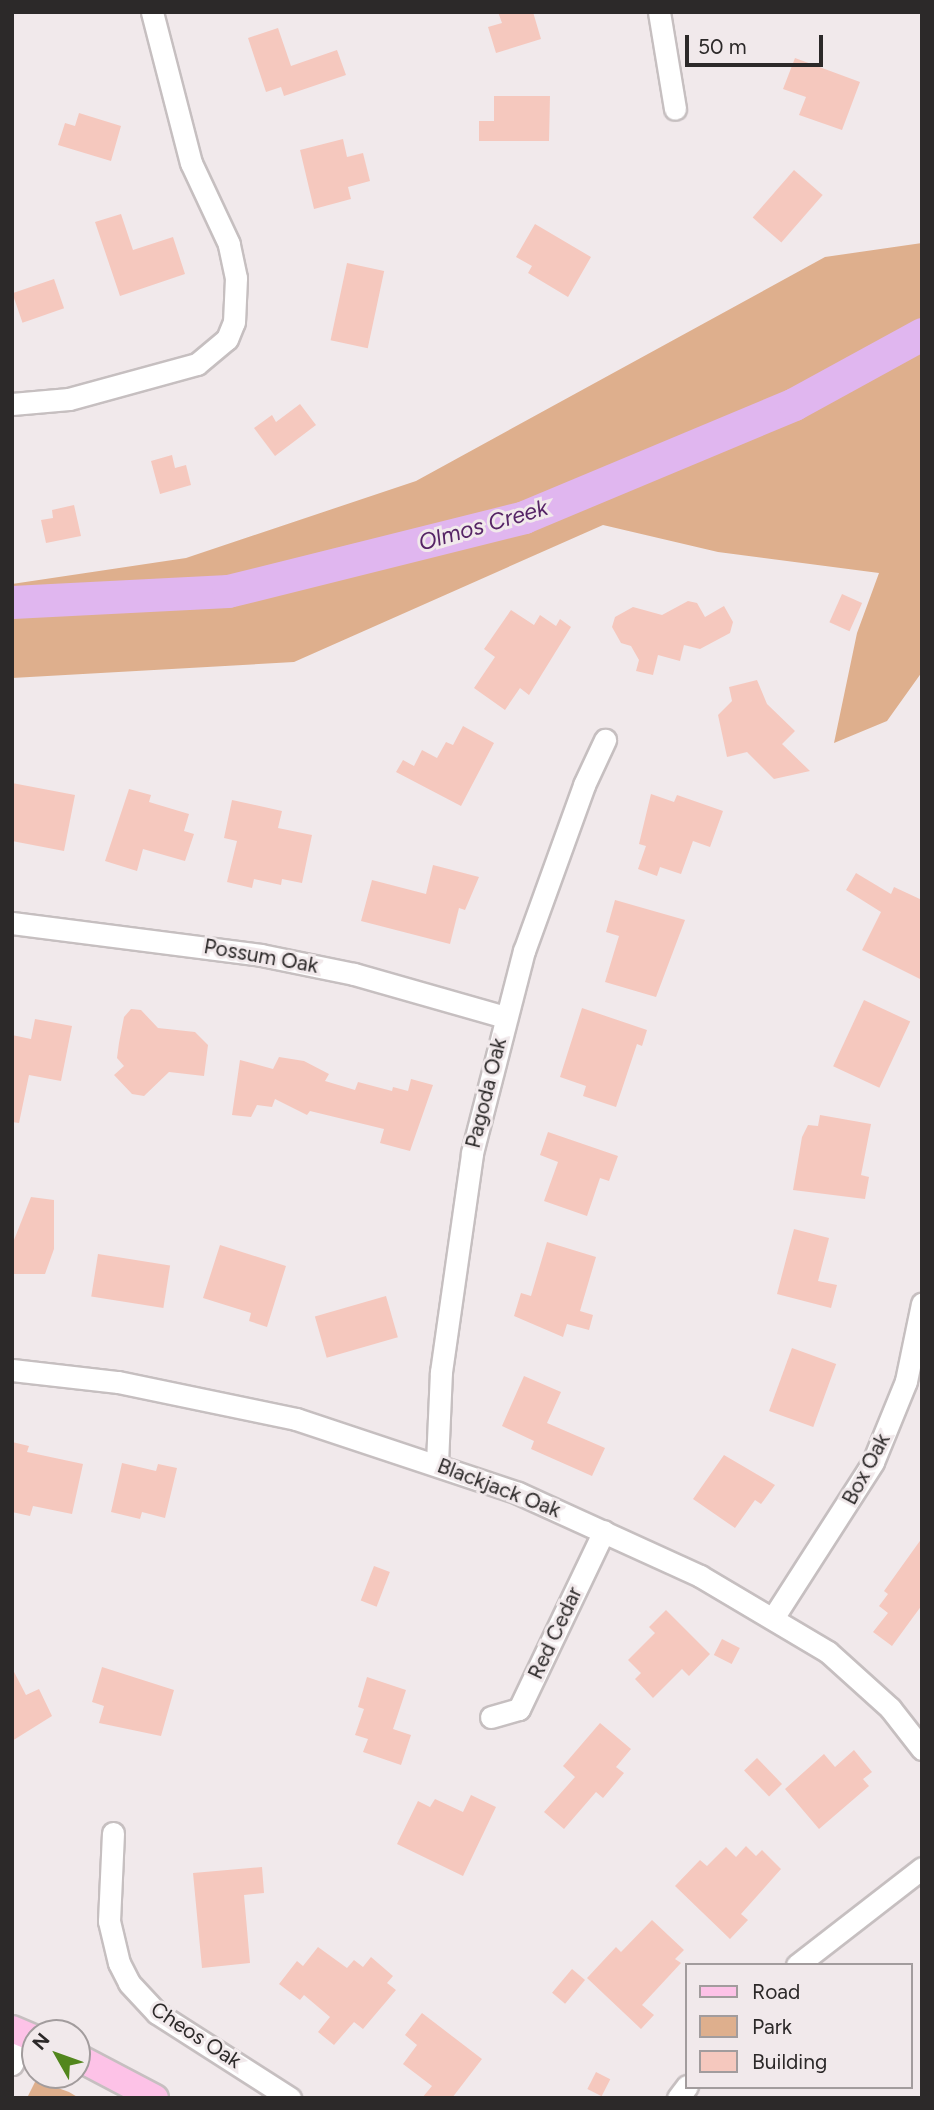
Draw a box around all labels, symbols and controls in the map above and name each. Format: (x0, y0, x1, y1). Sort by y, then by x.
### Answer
scale bar (689, 21, 827, 65)
text: 50 m (698, 34, 747, 59)
water label: Olmos Creek (415, 493, 551, 557)
street label: Possum Oak (202, 934, 320, 978)
street label: Pagoda Oak (460, 1035, 512, 1151)
street label: Box Oak (837, 1429, 895, 1509)
street label: Blackjack Oak (434, 1453, 564, 1523)
street label: Red Cedar (523, 1583, 587, 1683)
legend (685, 1963, 913, 2089)
text: Road (752, 1979, 800, 2004)
street label: Cheos Oak (146, 1996, 246, 2074)
text: Park (752, 2014, 792, 2039)
north arrow (21, 2019, 91, 2089)
text: N (28, 2028, 55, 2054)
text: Building (752, 2049, 827, 2074)

